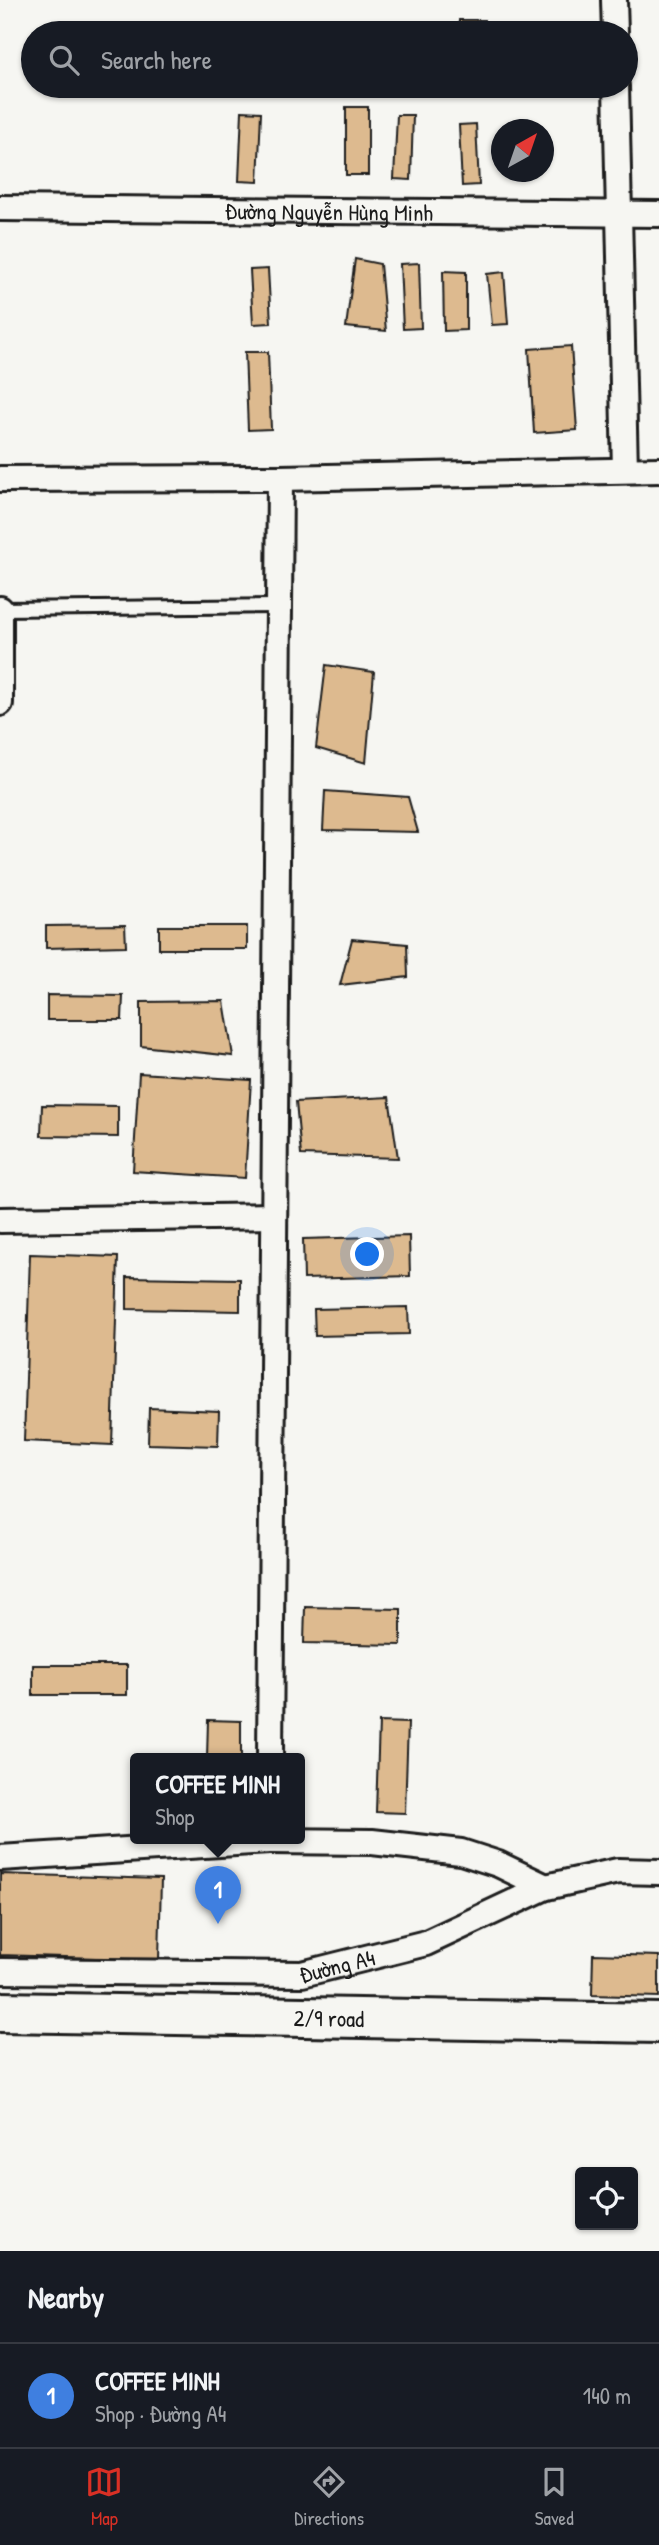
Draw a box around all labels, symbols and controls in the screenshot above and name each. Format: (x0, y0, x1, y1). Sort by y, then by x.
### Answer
search box (21, 21, 638, 98)
icon: search (45, 41, 83, 79)
text: Search here (101, 42, 212, 77)
north arrow (491, 119, 554, 182)
street label: Đường Nguyễn Hùng Minh (225, 195, 434, 227)
your location (350, 1237, 384, 1271)
popup (130, 1753, 305, 1844)
text: COFFEE MINH (155, 1766, 280, 1801)
text: Shop (155, 1801, 194, 1832)
pin: 1 (195, 1866, 241, 1924)
street label: Đường A4 (296, 1941, 378, 1990)
street label: 2/9 road (293, 2001, 364, 2034)
map controls (575, 2167, 638, 2230)
button: locate (575, 2167, 638, 2230)
text: Nearby (28, 2277, 104, 2317)
text: COFFEE MINH (95, 2363, 220, 2398)
text: 1 (47, 2380, 55, 2411)
text: 140 m (583, 2380, 631, 2411)
text: Shop · Đường A4 (95, 2398, 226, 2429)
tab: Map (85, 2463, 123, 2531)
tab: Directions (294, 2463, 364, 2531)
tab: Saved (535, 2463, 574, 2531)

